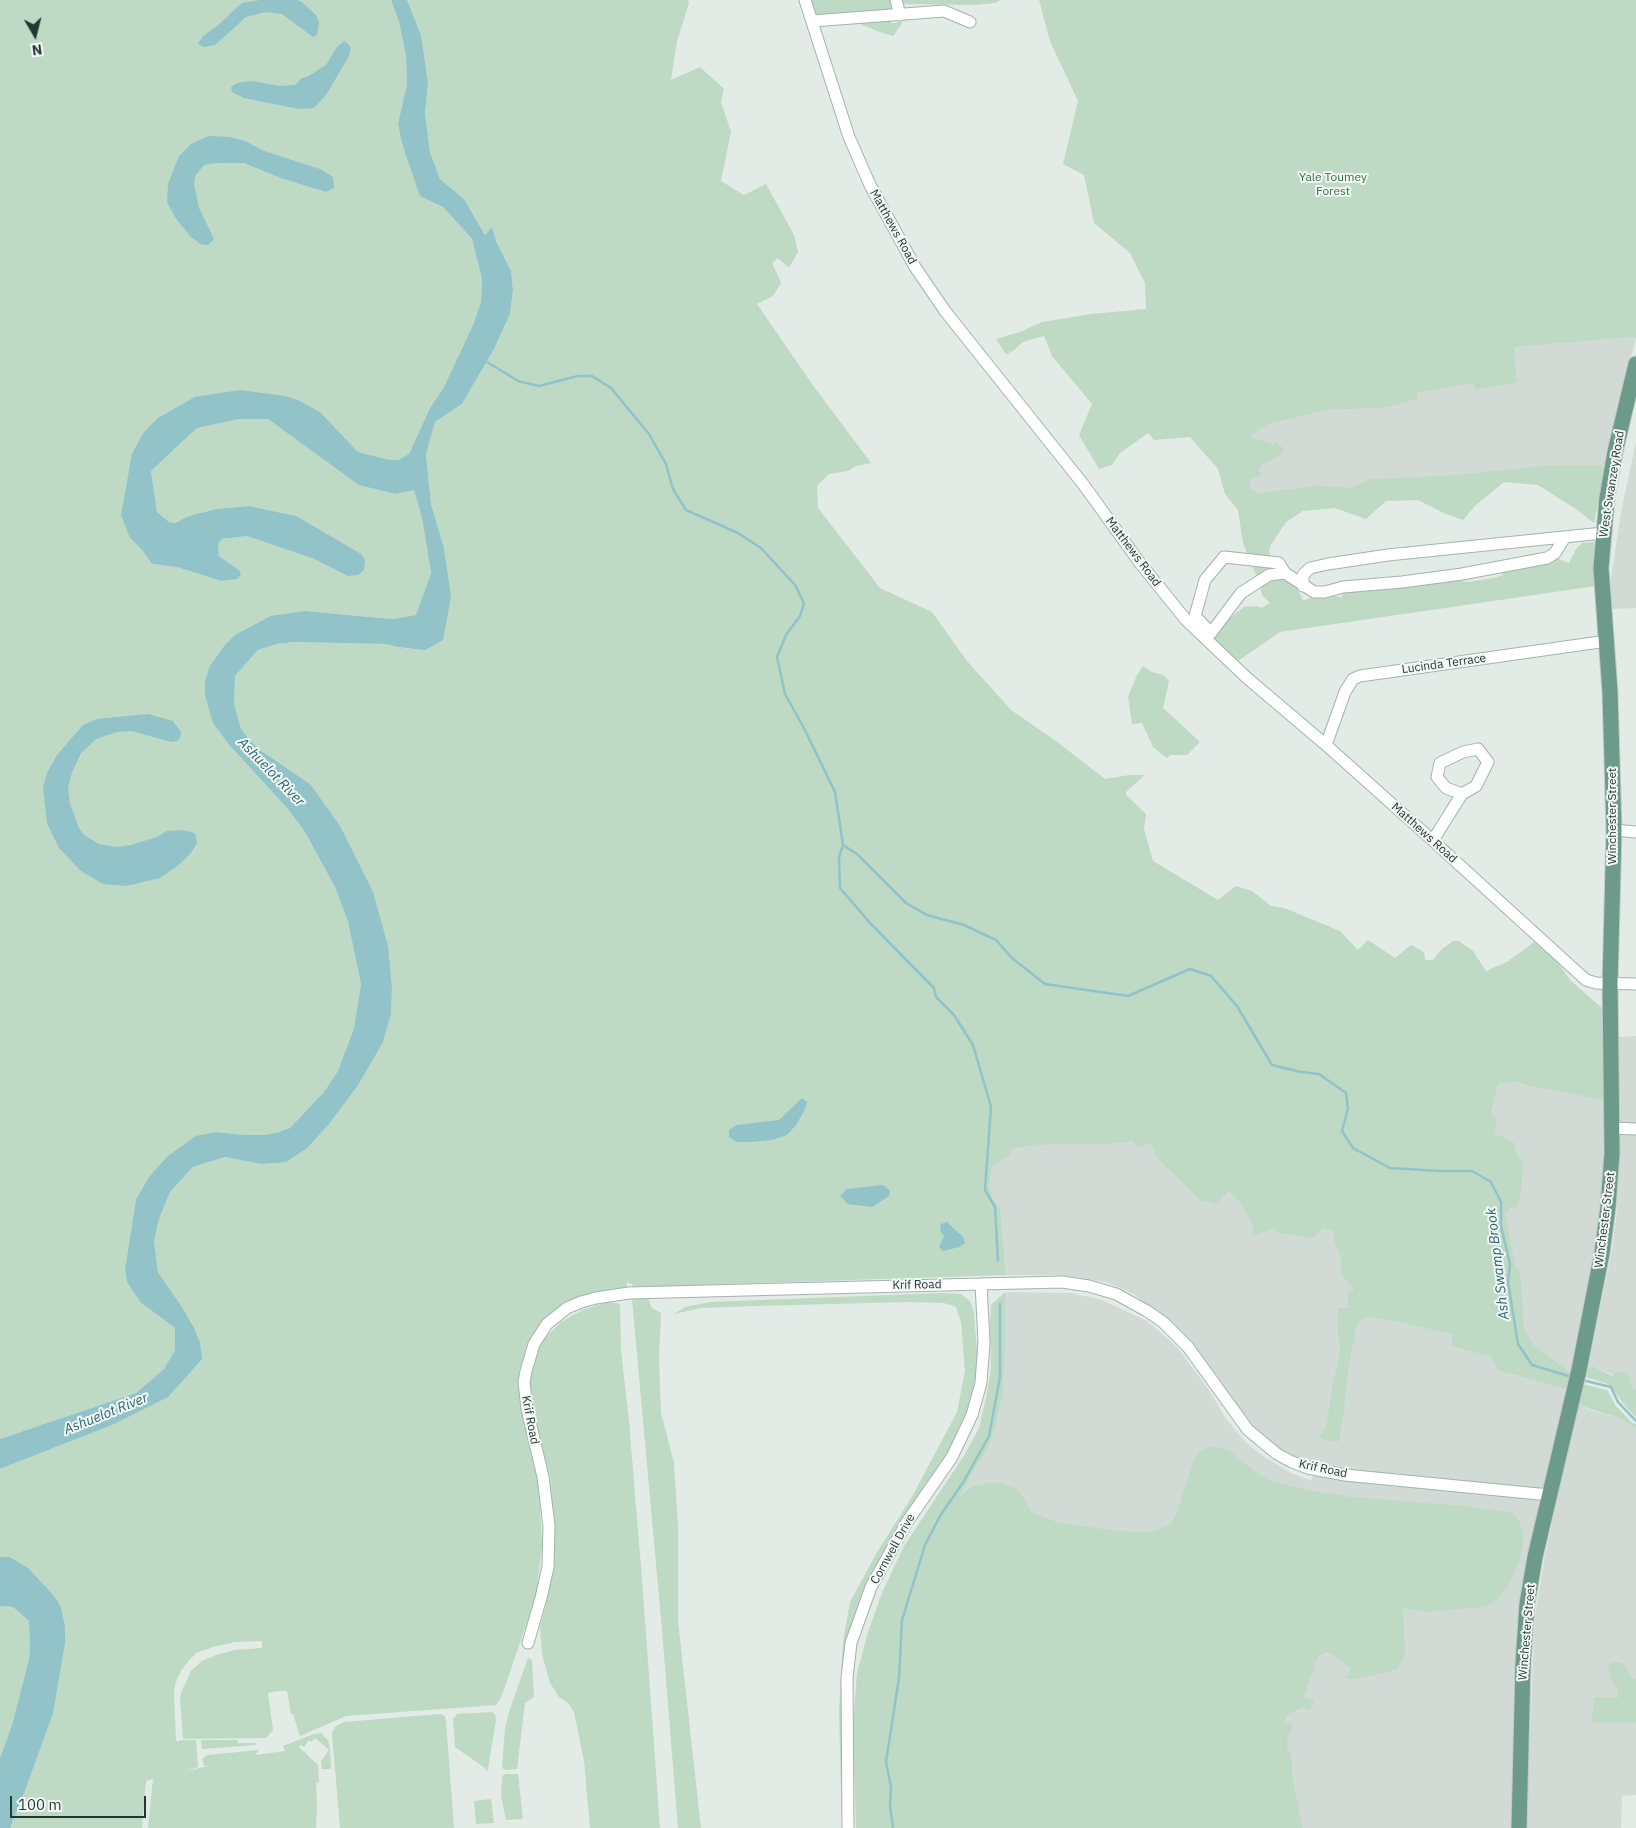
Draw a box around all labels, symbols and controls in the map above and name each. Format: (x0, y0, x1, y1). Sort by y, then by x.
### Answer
north arrow (10, 10, 60, 60)
text: N (31, 40, 43, 59)
park label: Yale Toumey Forest (1299, 171, 1367, 199)
street label: Matthews Road (867, 187, 919, 267)
street label: West Swanzey Road (1596, 430, 1628, 538)
street label: Matthews Road (1102, 514, 1164, 590)
street label: Lucinda Terrace (1401, 651, 1487, 677)
water label: Ashuelot River (234, 734, 308, 810)
street label: Winchester Street (1606, 768, 1620, 864)
street label: Matthews Road (1388, 800, 1460, 866)
street label: Winchester Street (1592, 1171, 1618, 1269)
water label: Ash Swamp Brook (1483, 1207, 1513, 1321)
street label: Krif Road (892, 1277, 942, 1293)
water label: Ashuelot River (62, 1390, 150, 1438)
street label: Krif Road (518, 1394, 542, 1446)
street label: Krif Road (1297, 1457, 1349, 1481)
street label: Cornwell Drive (868, 1511, 918, 1587)
street label: Winchester Street (1516, 1583, 1538, 1681)
scale bar (12, 1786, 149, 1818)
text: 100 m (18, 1795, 62, 1814)

